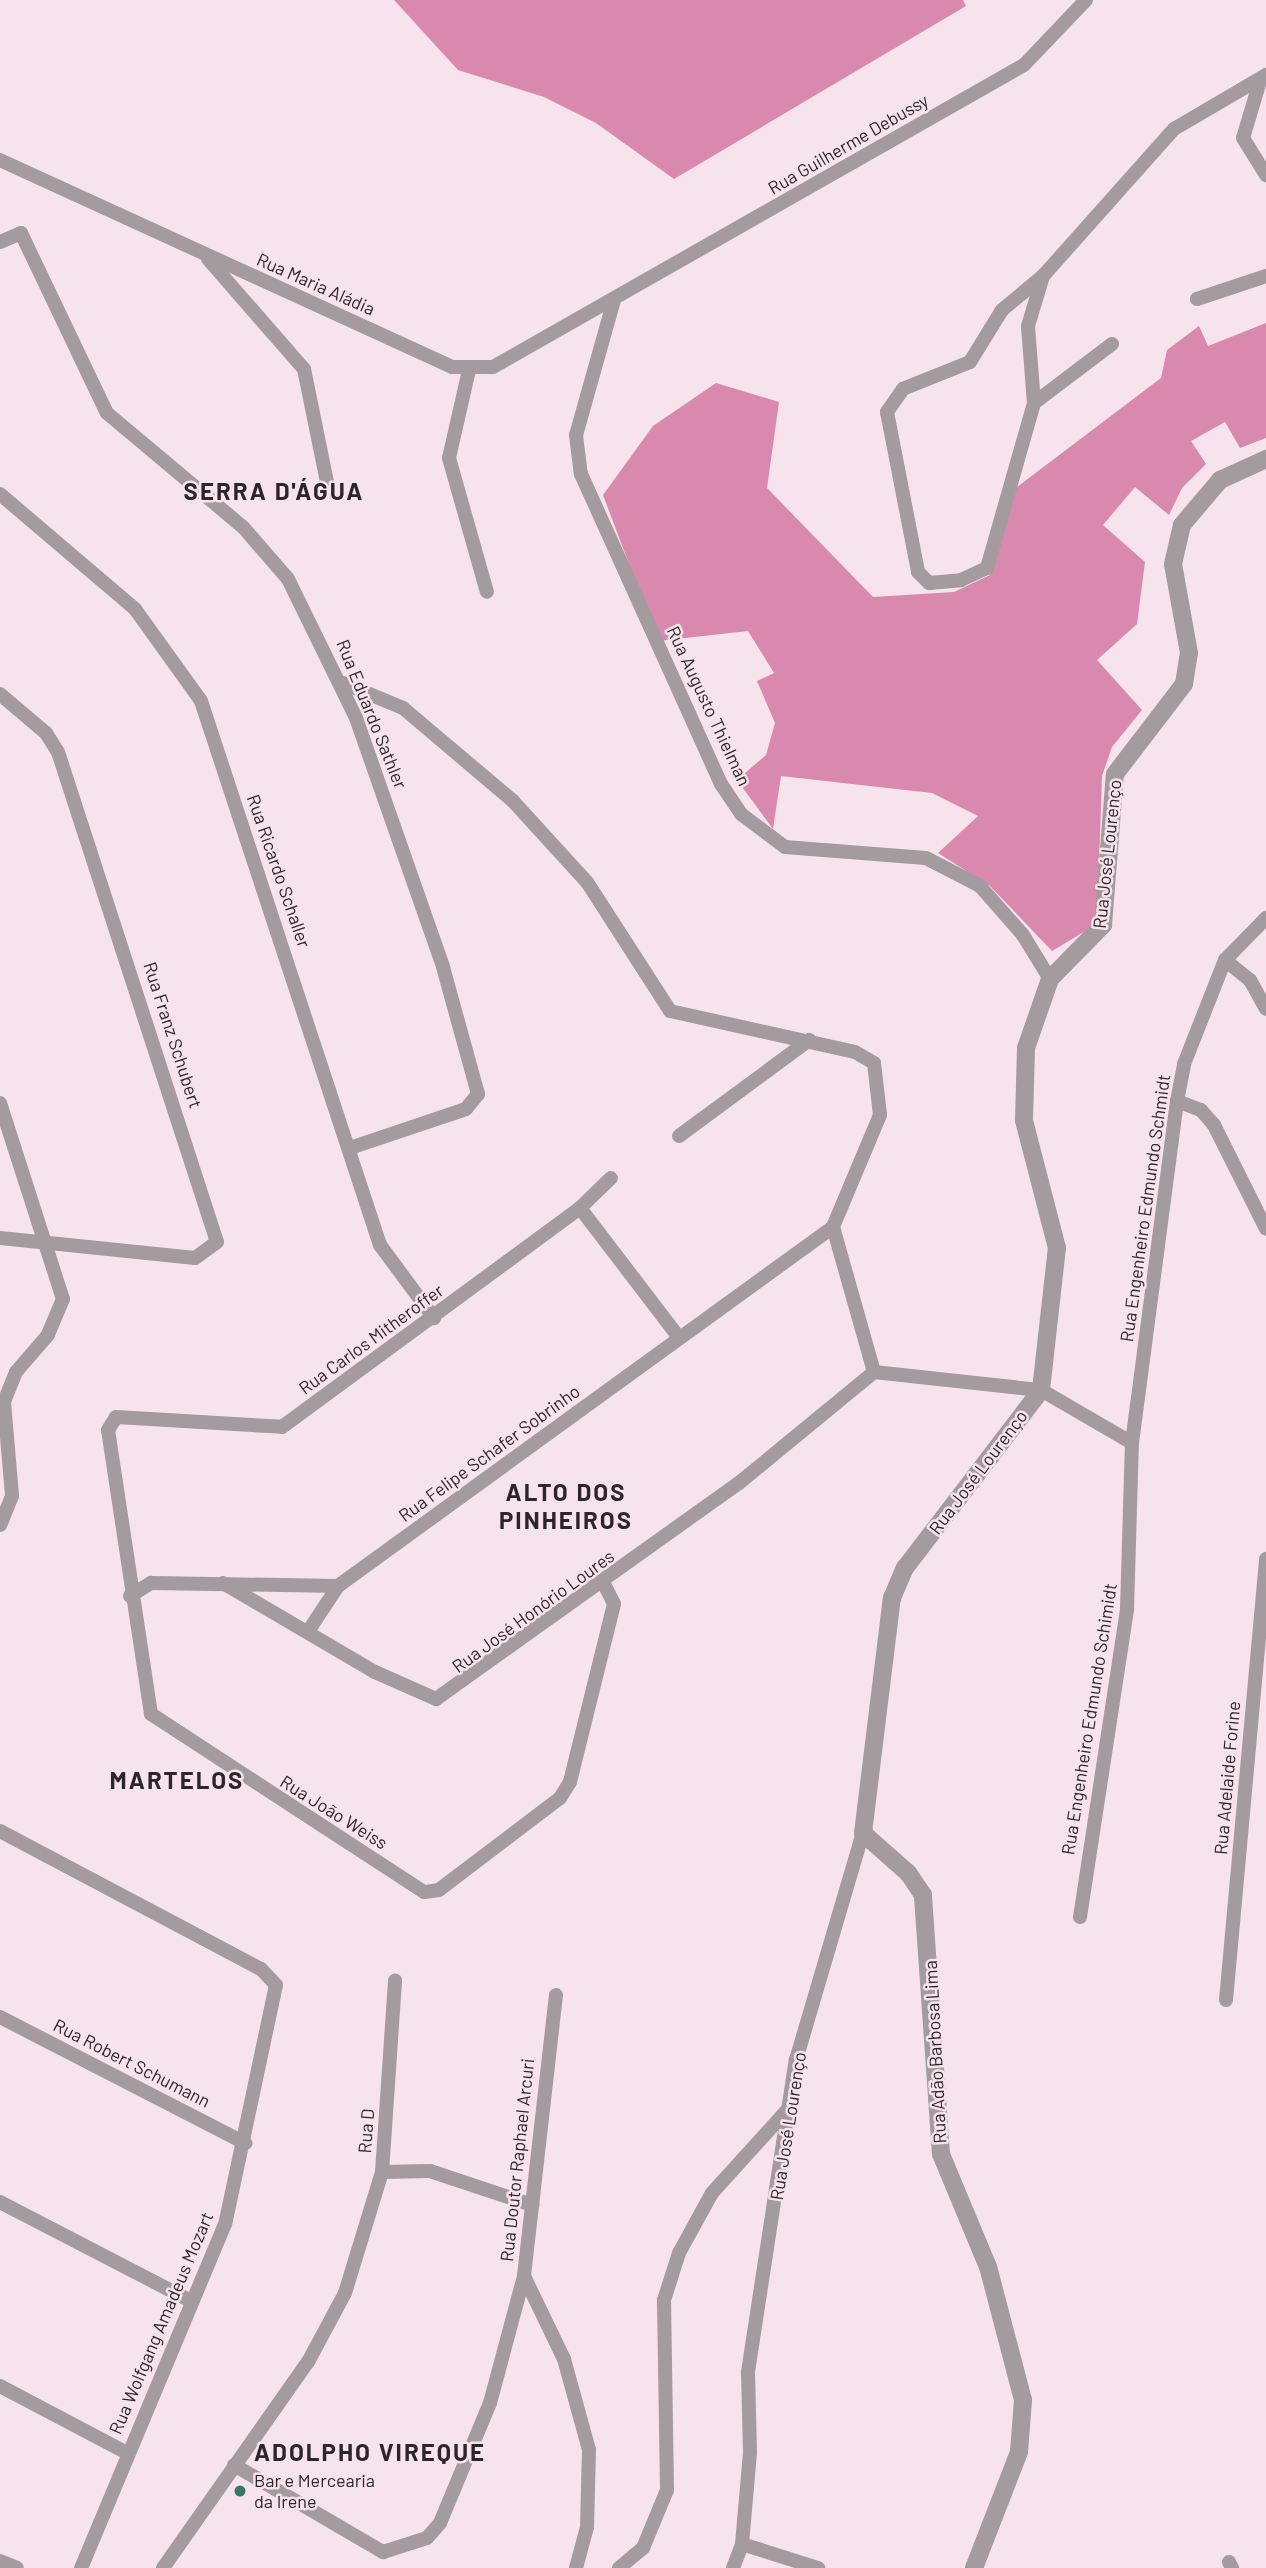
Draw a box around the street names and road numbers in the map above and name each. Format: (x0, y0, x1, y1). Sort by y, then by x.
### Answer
street label: Rua Guilherme Debussy (764, 89, 932, 199)
street label: Rua Maria Aládia (254, 248, 378, 320)
street label: Rua Augusto Thielman (663, 623, 755, 789)
street label: Rua Eduardo Sathler (332, 636, 412, 792)
street label: Rua José Lourenço (1088, 778, 1126, 930)
street label: Rua Ricardo Schaller (243, 792, 315, 950)
street label: Rua Franz Schubert (139, 959, 207, 1111)
street label: Rua Engenheiro Edmundo Schmidt (1116, 1073, 1174, 1343)
street label: Rua Carlos Mitheroffer (294, 1279, 448, 1399)
street label: Rua Felipe Schafer Sobrinho (394, 1380, 584, 1526)
street label: Rua José Lourenço (924, 1406, 1032, 1538)
street label: Rua José Honório Loures (448, 1545, 618, 1677)
street label: Rua Engenheiro Edmundo Schimidt (1057, 1582, 1121, 1856)
street label: Rua Adelaide Forine (1210, 1700, 1244, 1856)
street label: Rua João Weiss (276, 1770, 392, 1854)
street label: Rua Adão Barbosa Lima (919, 1960, 951, 2144)
street label: Rua Robert Schumann (50, 2014, 214, 2112)
street label: Rua José Lourenço (766, 2050, 810, 2202)
street label: Rua Doutor Raphael Arcuri (496, 2057, 538, 2263)
street label: Rua D (354, 2108, 378, 2154)
street label: Rua Wolfgang Amadeus Mozart (104, 2209, 218, 2437)

